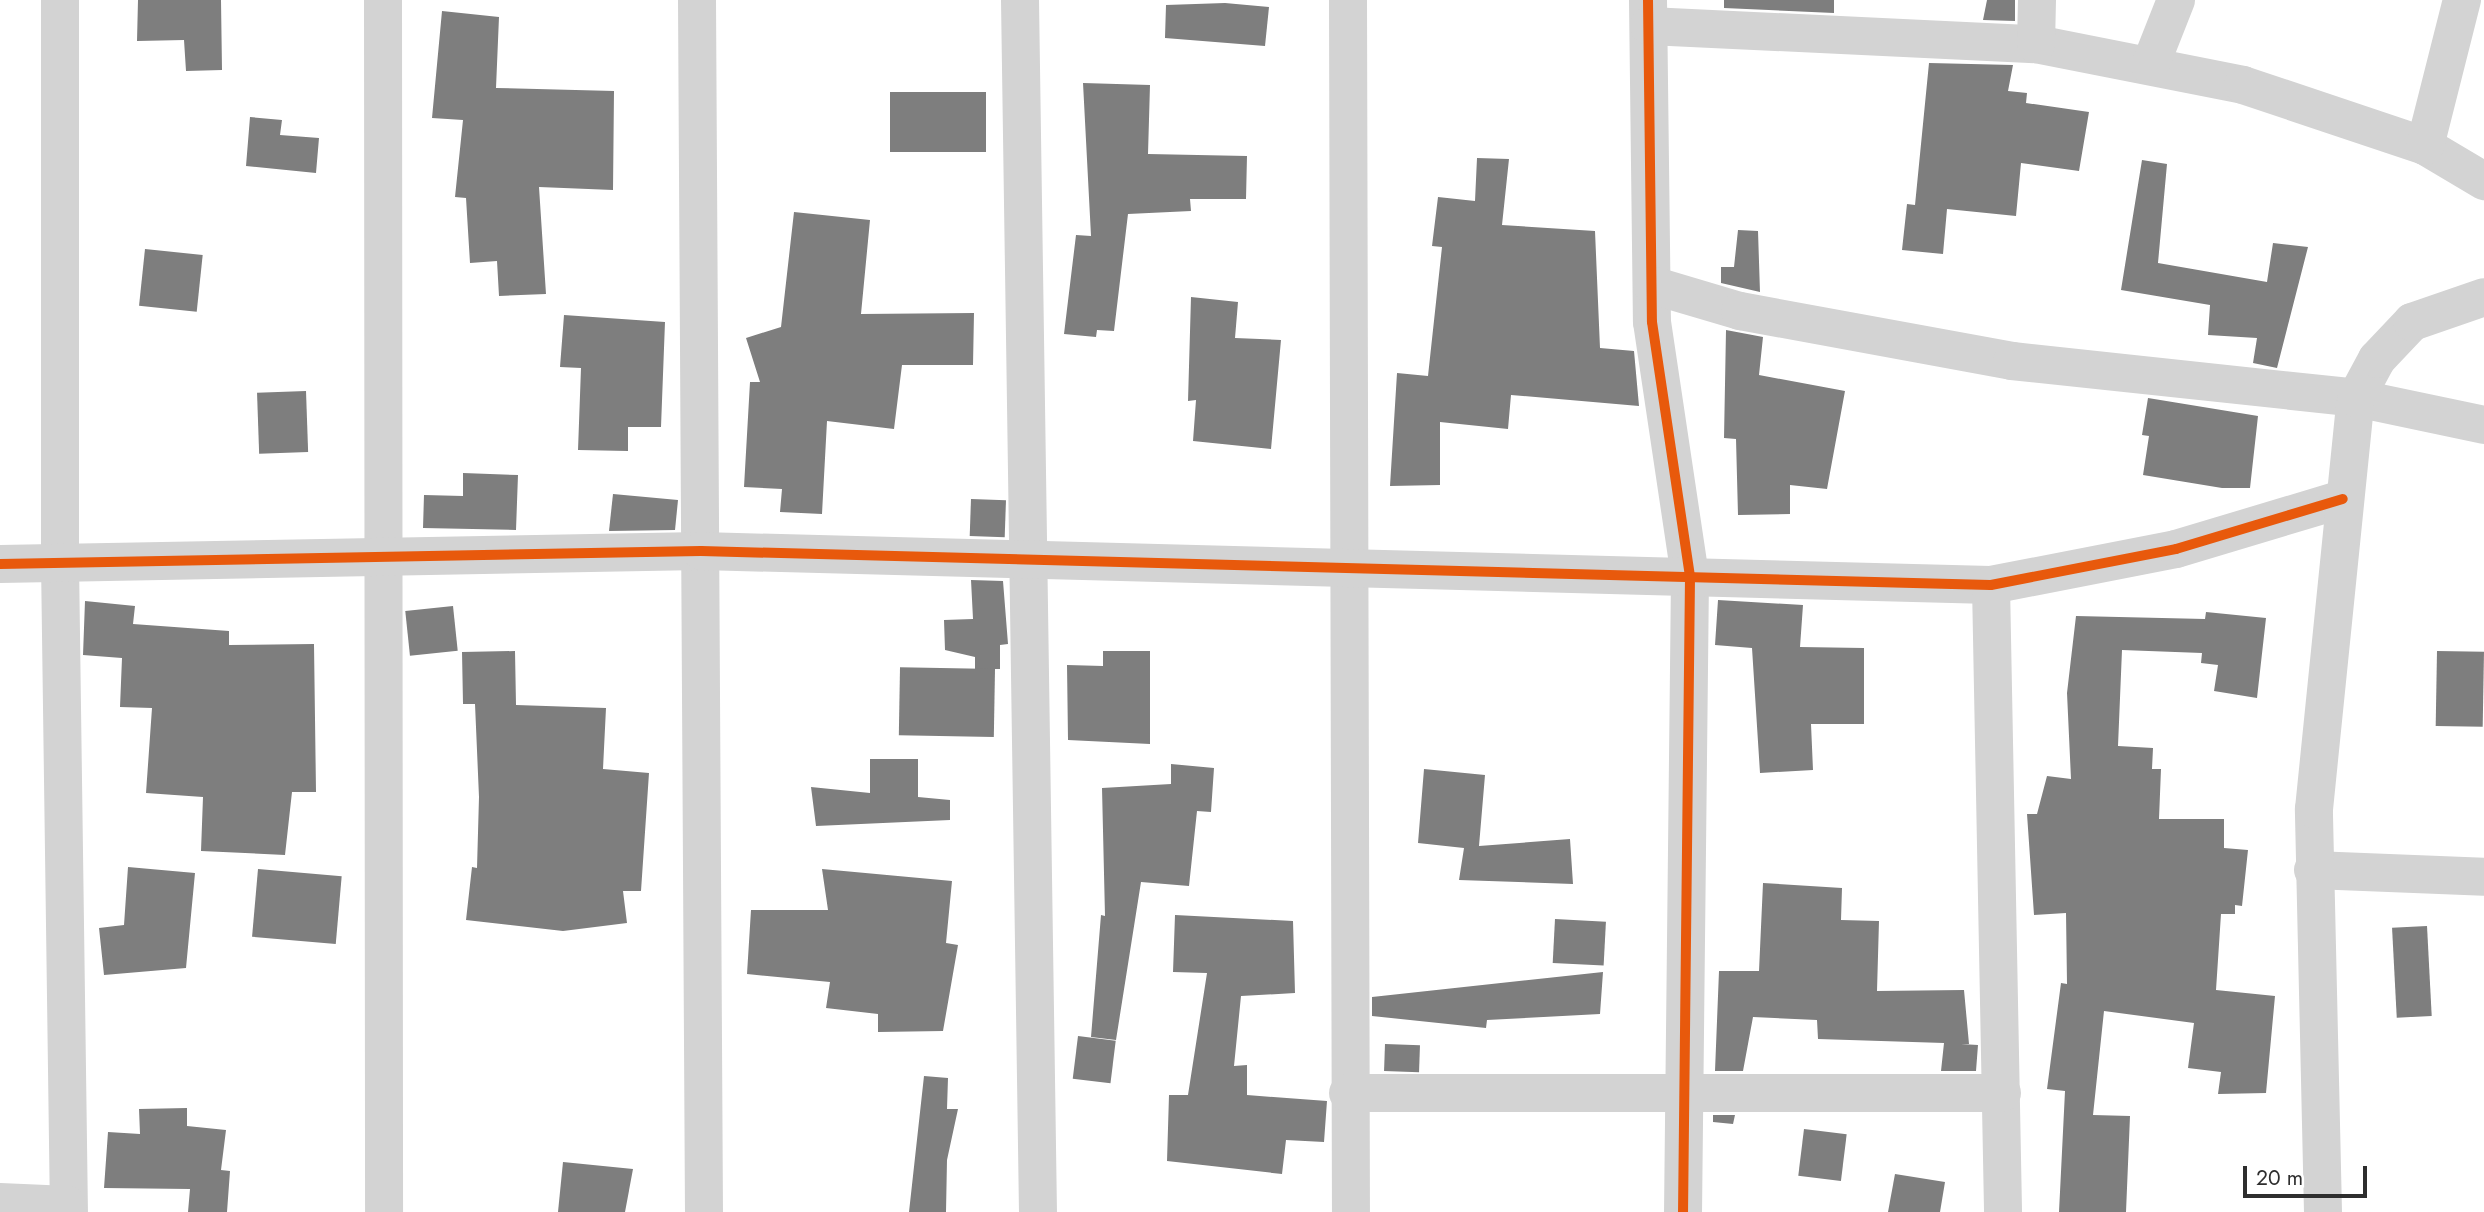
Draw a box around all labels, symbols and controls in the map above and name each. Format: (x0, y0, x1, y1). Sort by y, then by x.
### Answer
scale bar (2246, 1152, 2370, 1196)
text: 20 m (2256, 1163, 2303, 1193)

